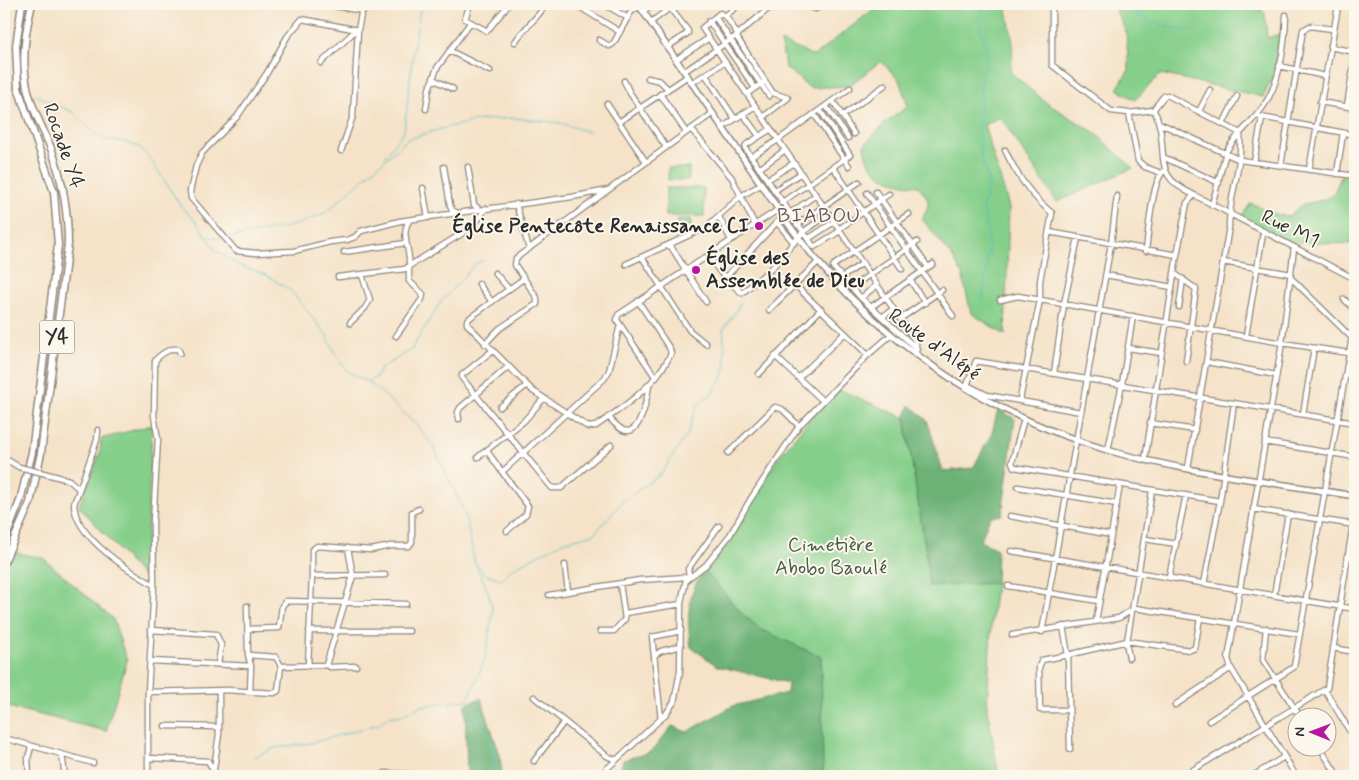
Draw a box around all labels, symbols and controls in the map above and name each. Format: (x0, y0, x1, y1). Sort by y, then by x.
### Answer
street label: Rocade Y4 (36, 100, 90, 193)
district label: BIABOU (777, 202, 861, 230)
street label: Rue M1 (1256, 203, 1324, 255)
place label: Église Pentecôte Renaissance CI (452, 212, 749, 240)
marker: Église Pentecôte Renaissance CI (753, 220, 765, 232)
place label: Église des Assemblée de Dieu (706, 244, 864, 295)
marker: Église des Assemblée de Dieu (690, 264, 702, 276)
street label: Route d'Alépé (883, 302, 986, 388)
road number: Y4 (40, 321, 74, 354)
park label: Cimetière Abobo Baoulé (775, 532, 887, 582)
north arrow (1286, 708, 1336, 758)
text: N (1291, 727, 1309, 737)

